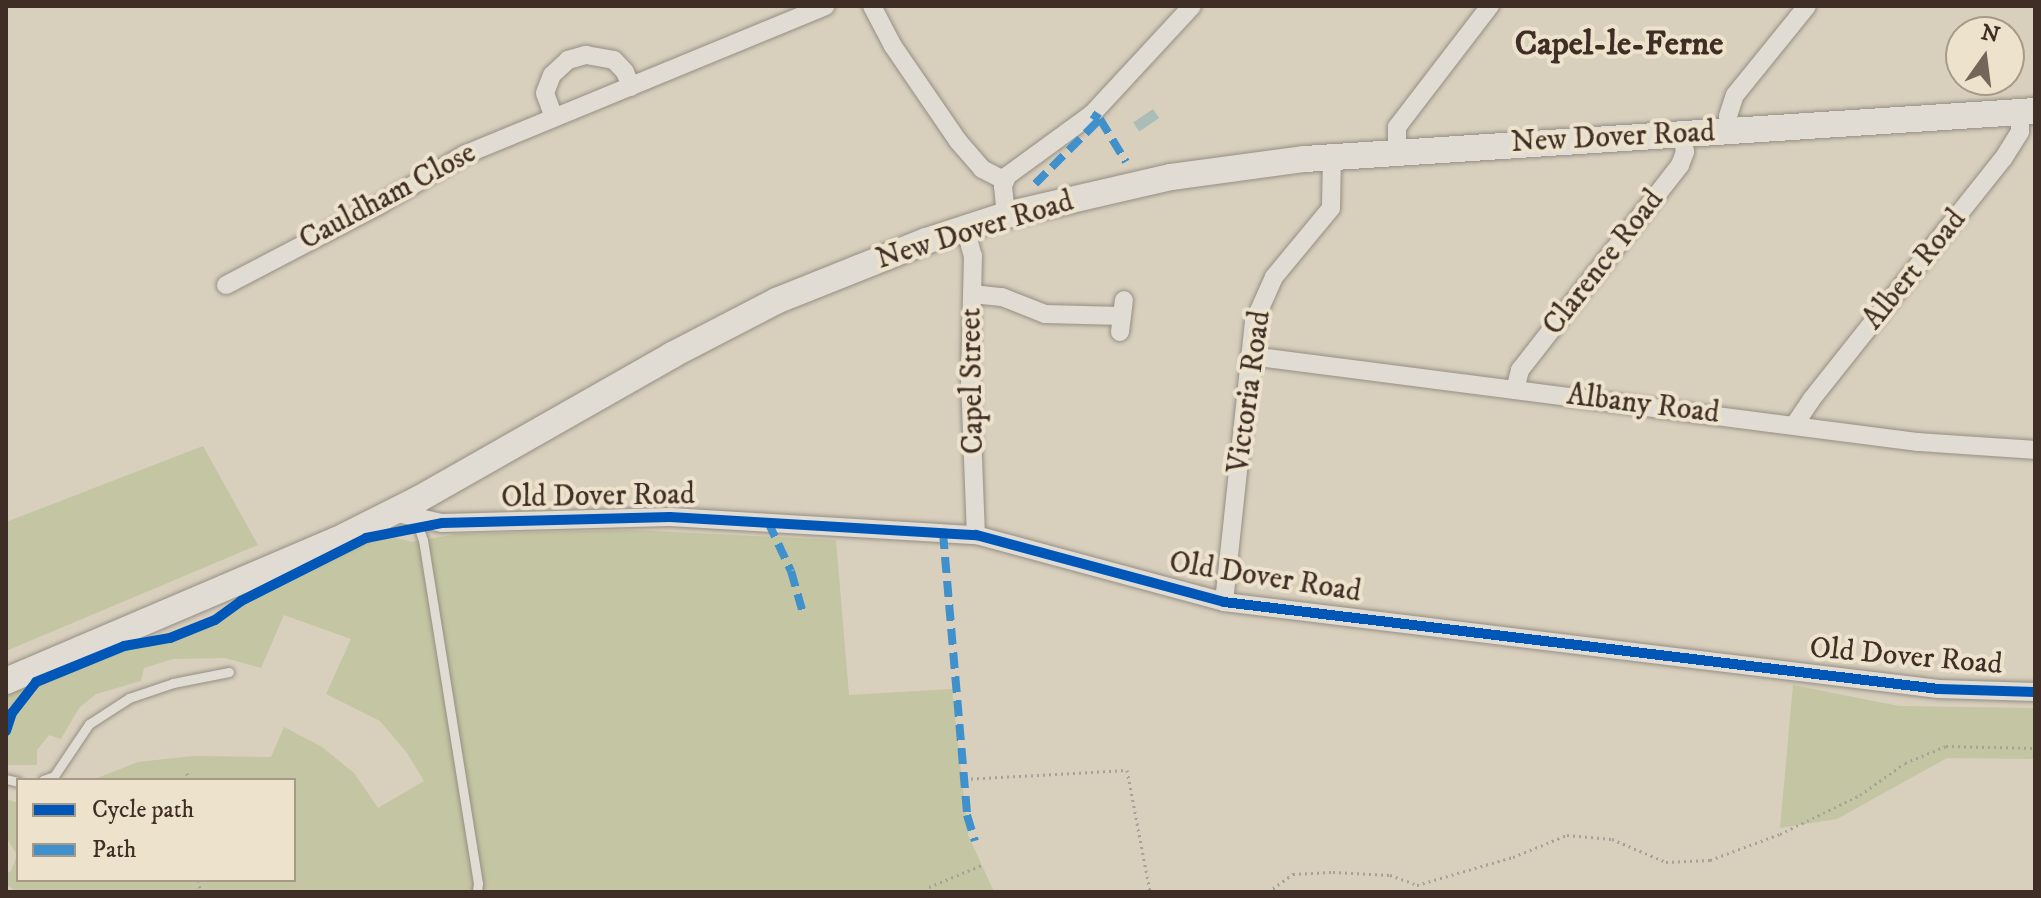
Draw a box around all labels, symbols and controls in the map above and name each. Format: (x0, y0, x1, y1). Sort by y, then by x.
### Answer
north arrow (1945, 16, 2025, 96)
text: N (1978, 19, 2002, 49)
district label: Capel-le-Ferne (1515, 25, 1723, 65)
street label: New Dover Road (1510, 115, 1716, 161)
street label: Cauldham Close (294, 135, 482, 259)
street label: Clarence Road (1536, 183, 1672, 343)
street label: New Dover Road (872, 184, 1078, 278)
street label: Albert Road (1856, 203, 1974, 337)
street label: Capel Street (954, 307, 992, 455)
street label: Victoria Road (1221, 308, 1279, 476)
street label: Albany Road (1565, 378, 1721, 432)
street label: Old Dover Road (501, 477, 695, 517)
street label: Old Dover Road (1167, 545, 1363, 611)
street label: Old Dover Road (1808, 631, 2004, 683)
legend (16, 778, 296, 882)
text: Cycle path (92, 795, 194, 825)
text: Path (92, 835, 136, 865)

